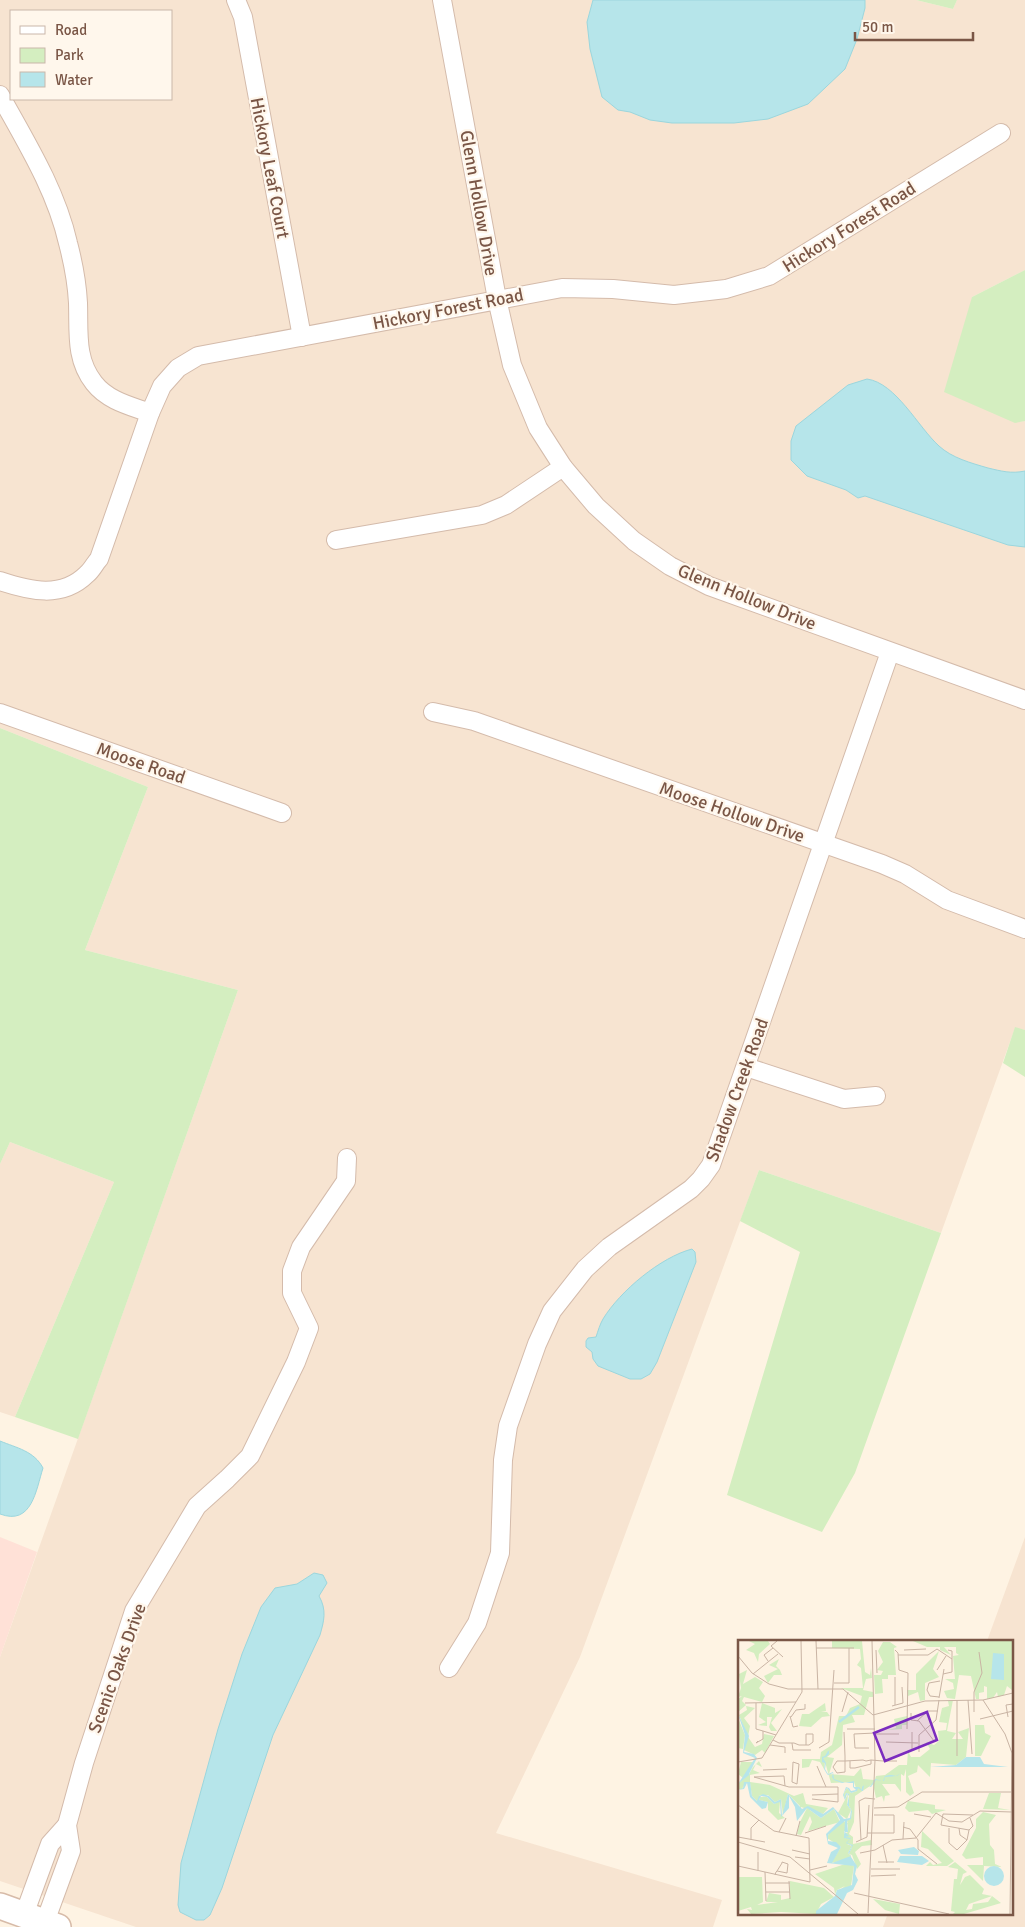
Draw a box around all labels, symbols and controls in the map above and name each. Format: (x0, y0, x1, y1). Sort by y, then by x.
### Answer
legend (10, 10, 172, 100)
scale bar (855, 10, 972, 42)
text: 50 m (862, 18, 893, 36)
text: Road (55, 21, 87, 39)
text: Park (55, 46, 84, 64)
text: Water (55, 71, 93, 89)
street label: Hickory Leaf Court (246, 96, 294, 240)
street label: Glenn Hollow Drive (455, 129, 503, 277)
street label: Hickory Forest Road (778, 177, 920, 277)
street label: Hickory Forest Road (371, 284, 525, 334)
street label: Glenn Hollow Drive (675, 559, 819, 635)
street label: Moose Road (94, 738, 188, 788)
street label: Moose Hollow Drive (656, 777, 808, 847)
street label: Shadow Creek Road (701, 1015, 773, 1165)
street label: Scenic Oaks Drive (83, 1600, 151, 1736)
inset map (738, 1640, 1012, 1914)

